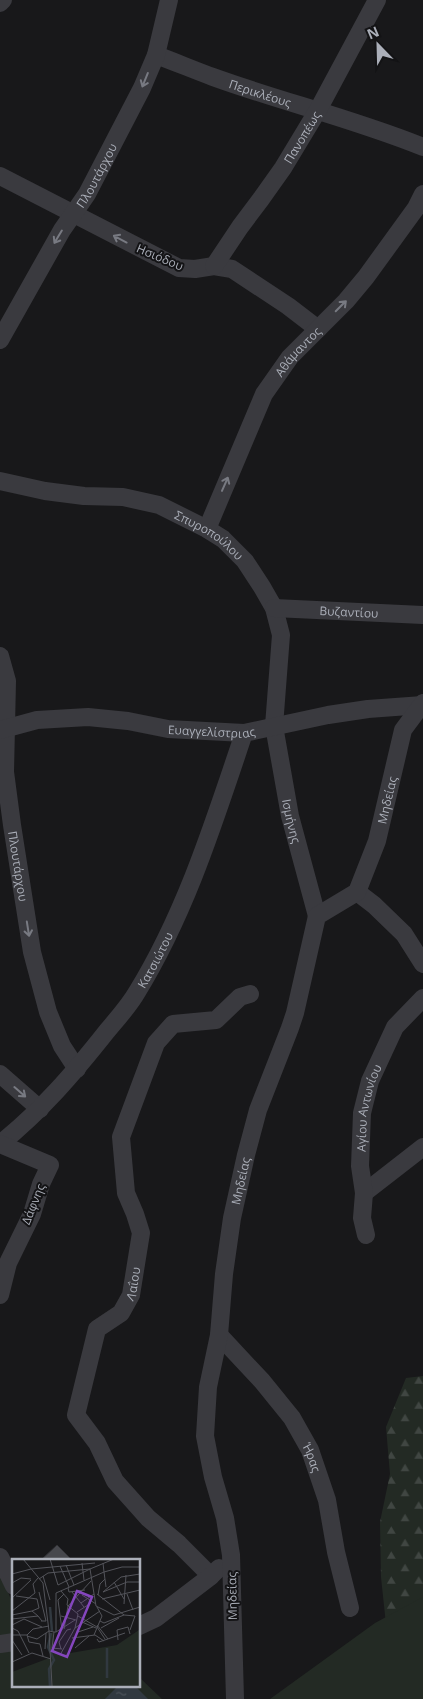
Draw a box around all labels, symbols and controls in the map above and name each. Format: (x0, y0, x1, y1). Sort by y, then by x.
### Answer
north arrow (353, 20, 403, 70)
text: N (364, 22, 382, 44)
one-way arrow (140, 72, 150, 87)
street label: Περικλέους (227, 75, 294, 111)
street label: Πανοπέως (279, 107, 324, 166)
street label: Πλουτάρχου (72, 140, 121, 211)
one-way arrow (52, 229, 62, 244)
one-way arrow (113, 234, 128, 243)
street label: Ησιόδου (134, 240, 186, 274)
one-way arrow (335, 300, 347, 312)
street label: Αθάμαντος (271, 322, 325, 380)
one-way arrow (221, 477, 231, 492)
street label: Σπυροπούλου (172, 506, 247, 563)
street label: Βυζαντίου (319, 602, 379, 621)
street label: Ευαγγελίστριας (167, 721, 257, 742)
street label: Μηδείας (373, 774, 400, 825)
street label: Ισμήνης (279, 797, 306, 845)
street label: Πλουτάρχου (5, 830, 32, 902)
one-way arrow (23, 921, 33, 937)
street label: Κατσιώτου (133, 929, 177, 991)
street label: Αγίου Αντωνίου (352, 1061, 385, 1152)
one-way arrow (14, 1086, 27, 1098)
street label: Μηδείας (227, 1155, 254, 1206)
street label: Δάφνης (17, 1181, 49, 1227)
street label: Λαΐου (121, 1266, 144, 1303)
street label: Ήρας (298, 1439, 325, 1474)
inset map (12, 1559, 140, 1686)
street label: Μηδείας (223, 1572, 241, 1620)

